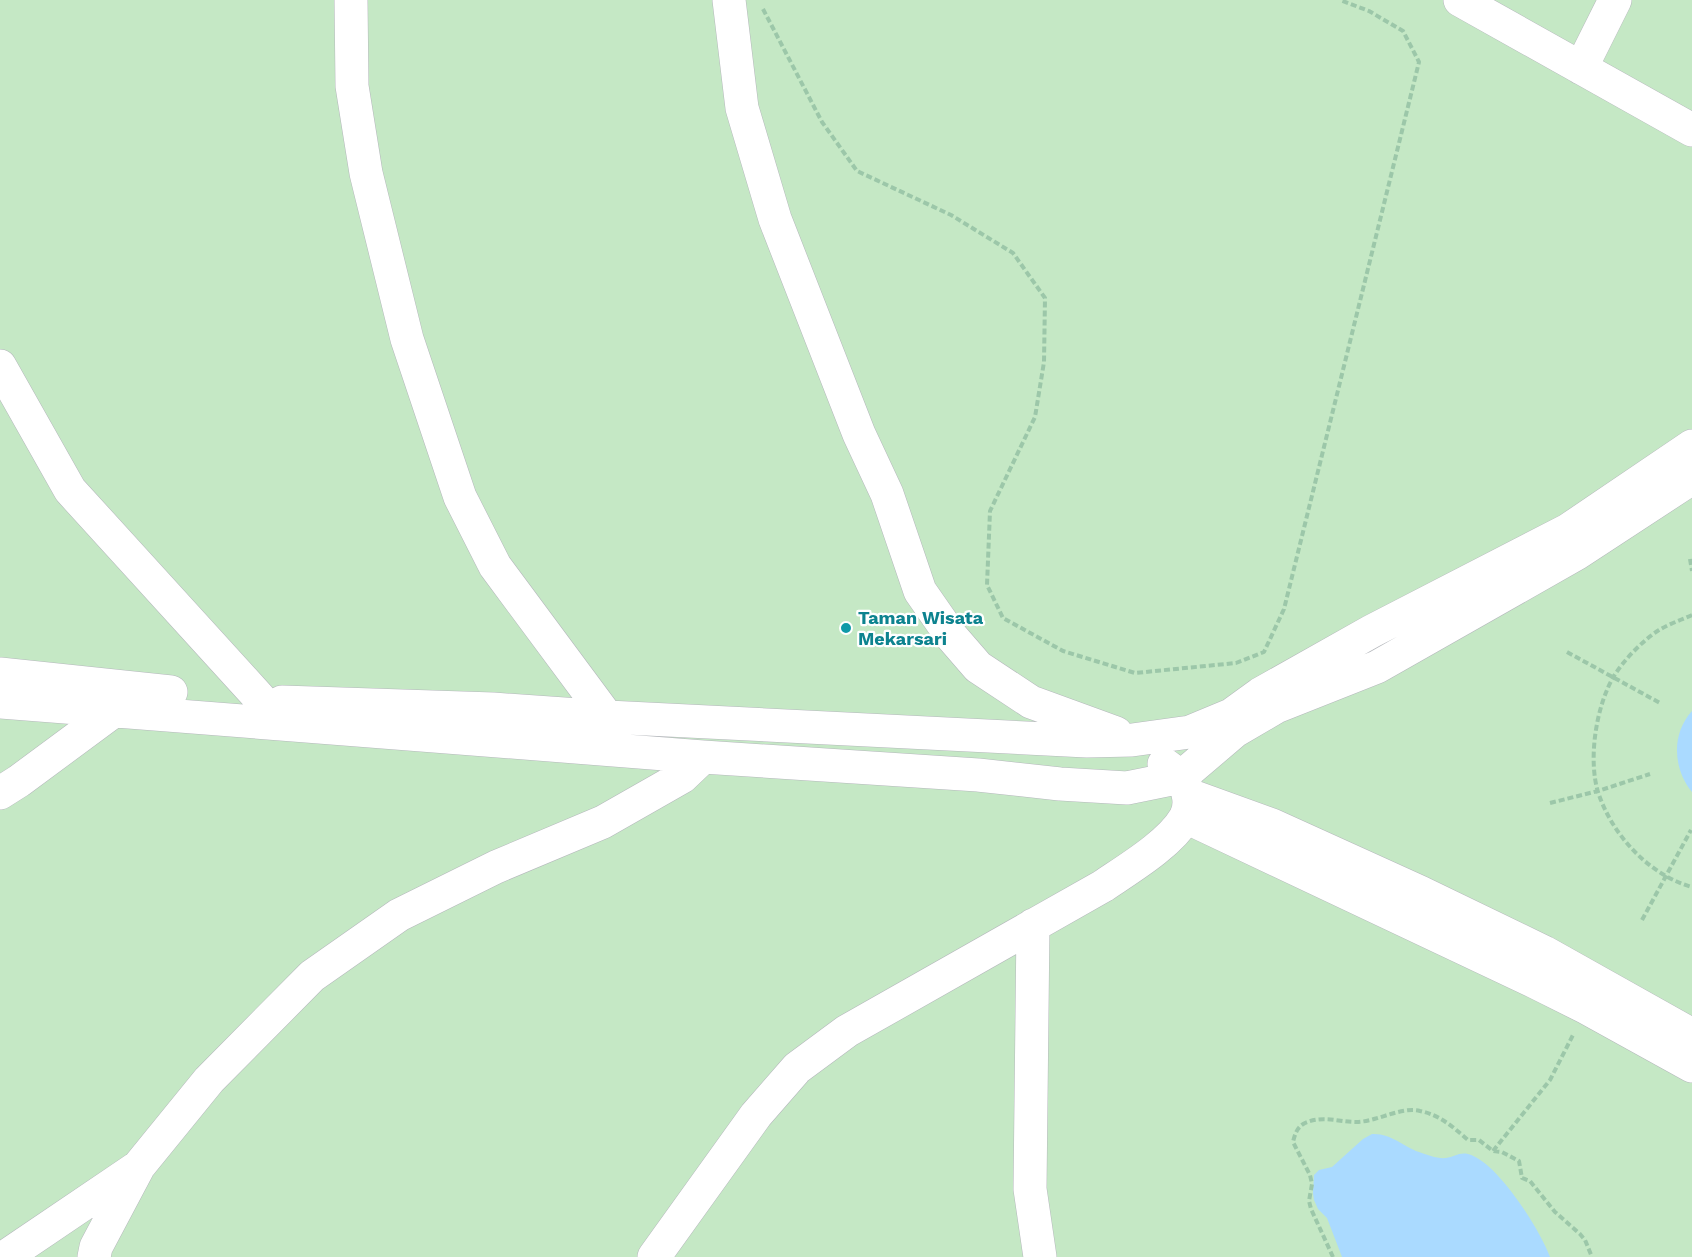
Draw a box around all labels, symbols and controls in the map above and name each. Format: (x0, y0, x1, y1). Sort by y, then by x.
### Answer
place label: Taman Wisata Mekarsari (858, 607, 984, 649)
marker: Taman Wisata Mekarsari (839, 621, 853, 635)

